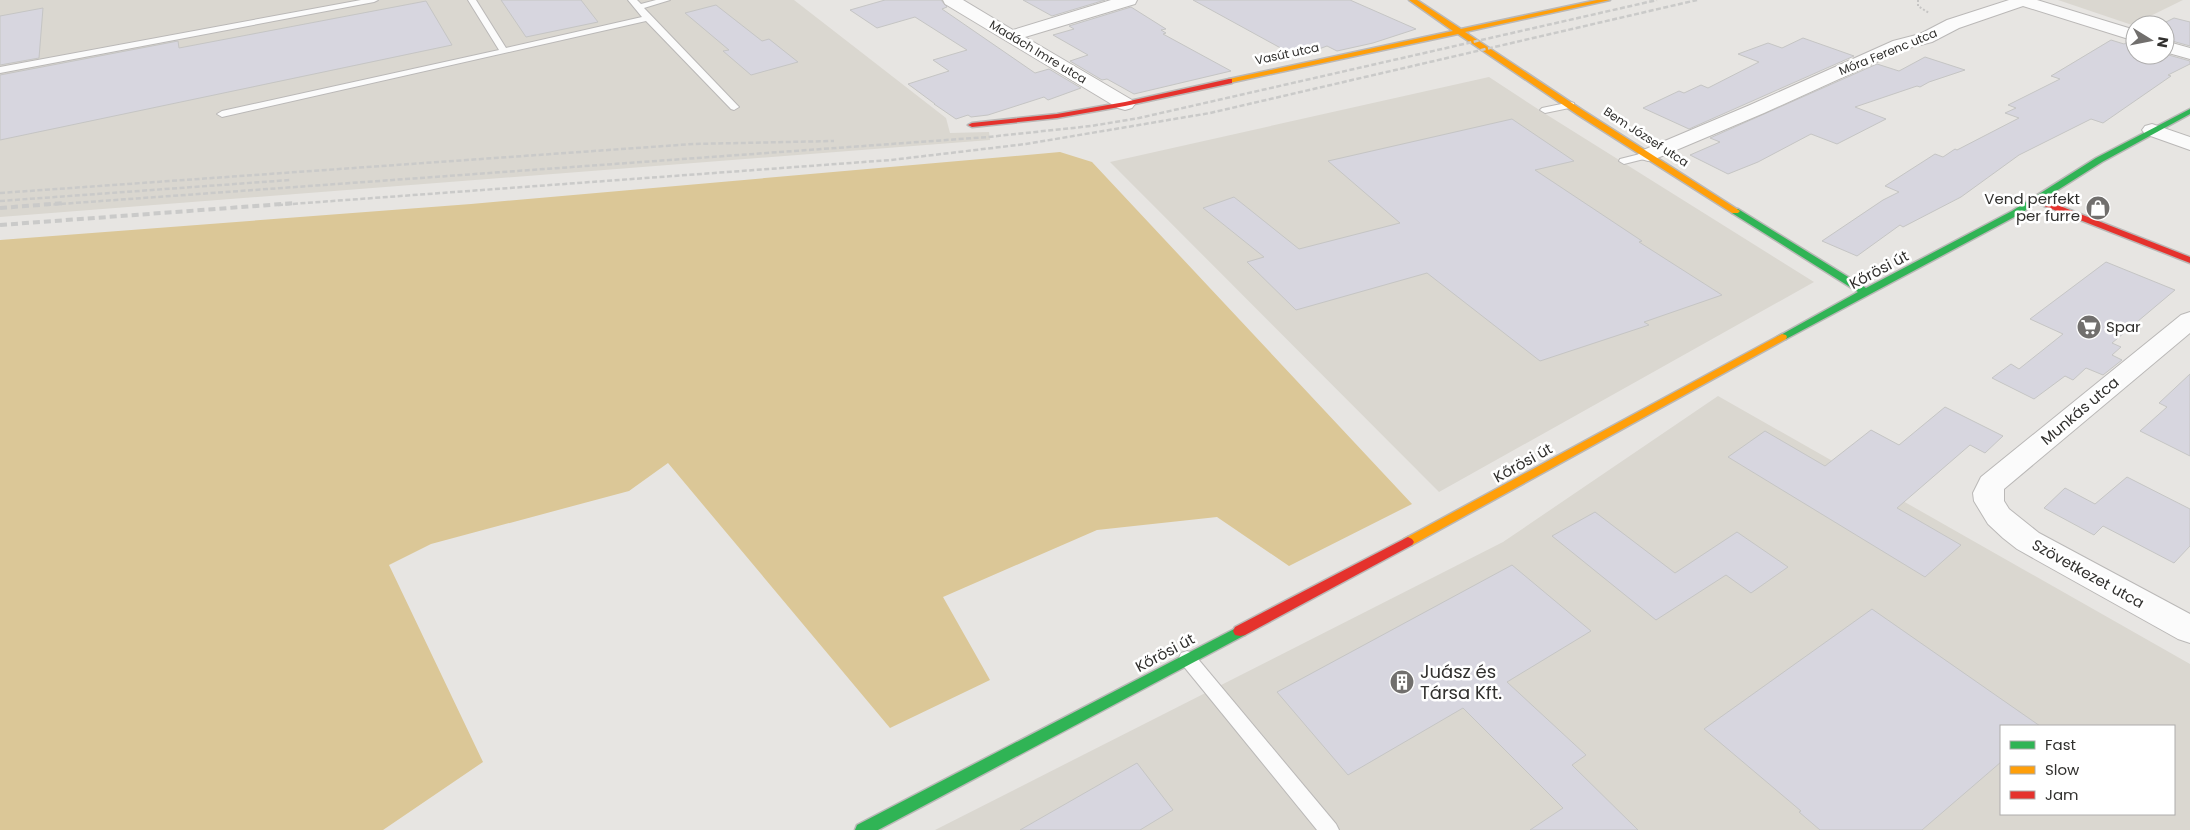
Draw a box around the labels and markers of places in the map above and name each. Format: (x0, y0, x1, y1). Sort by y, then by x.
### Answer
place label: Vend perfekt per furre (1984, 188, 2080, 226)
shop icon: Vend perfekt per furre (2085, 195, 2111, 221)
supermarket icon: Spar (2076, 314, 2102, 340)
place label: Spar (2106, 316, 2141, 337)
place label: Juász és Társa Kft. (1420, 659, 1502, 705)
building icon: Juász és Társa Kft. (1389, 669, 1415, 695)

